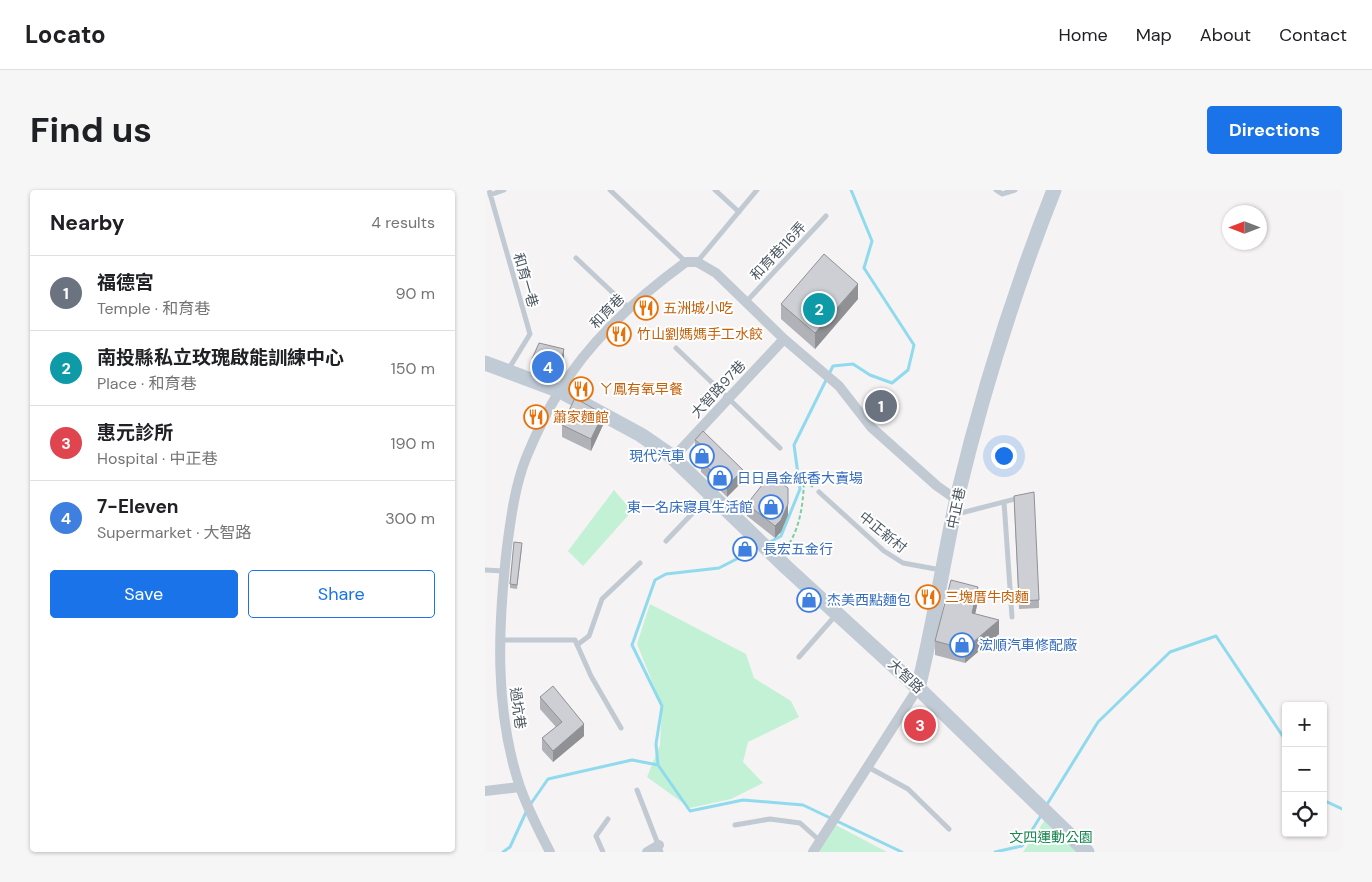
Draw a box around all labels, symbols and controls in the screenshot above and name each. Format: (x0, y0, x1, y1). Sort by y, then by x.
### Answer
text: Locato (25, 19, 106, 50)
text: Home (1058, 23, 1108, 47)
text: Map (1136, 23, 1172, 47)
text: About (1200, 23, 1251, 47)
text: Contact (1279, 23, 1347, 47)
button: Directions (1207, 106, 1342, 154)
text: Find us (30, 107, 152, 153)
north arrow (1222, 205, 1267, 250)
text: Nearby (50, 209, 124, 237)
text: 4 results (371, 212, 435, 233)
street label: 和育巷116弄 (746, 218, 810, 284)
street label: 和育一巷 (510, 251, 542, 309)
text: 福德宮 (97, 270, 154, 295)
text: 1 (63, 283, 69, 304)
text: 90 m (395, 283, 435, 304)
street label: 和育巷 (586, 290, 628, 332)
pin: 2 (803, 290, 835, 328)
restaurant icon: 五洲城小吃 (633, 295, 659, 321)
text: Temple · 和育巷 (97, 298, 210, 319)
place label: 五洲城小吃 (663, 299, 733, 317)
restaurant icon: 竹山劉媽媽手工水餃 (606, 321, 632, 347)
place label: 竹山劉媽媽手工水餃 (637, 325, 763, 343)
text: 南投縣私立玫瑰啟能訓練中心 (97, 345, 344, 370)
pin: 4 (532, 348, 564, 386)
street label: 大智路97巷 (687, 357, 749, 421)
text: 2 (61, 358, 71, 379)
text: 150 m (391, 358, 435, 379)
text: Place · 和育巷 (97, 373, 196, 394)
restaurant icon: ㄚ鳳有氧早餐 (568, 376, 594, 402)
place label: ㄚ鳳有氧早餐 (599, 380, 683, 398)
pin: 1 (865, 387, 897, 425)
restaurant icon: 蕭家麵館 (523, 404, 549, 430)
place label: 蕭家麵館 (553, 408, 609, 426)
text: 惠元診所 (97, 420, 173, 445)
text: 3 (61, 433, 71, 454)
text: 190 m (391, 433, 435, 454)
shop icon: 現代汽車 (689, 443, 715, 469)
your location (991, 443, 1017, 469)
place label: 現代汽車 (629, 447, 685, 465)
text: Hospital · 中正巷 (97, 448, 218, 469)
shop icon: 日日昌金紙香大賣場 (707, 465, 733, 491)
place label: 日日昌金紙香大賣場 (737, 469, 863, 487)
street label: 中正巷 (943, 486, 969, 530)
text: 7-Eleven (97, 494, 179, 519)
shop icon: 東一名床寢具生活館 (758, 494, 784, 520)
place label: 東一名床寢具生活館 (627, 498, 753, 516)
street label: 中正新村 (856, 507, 910, 557)
text: 4 (61, 508, 71, 529)
text: 300 m (385, 508, 435, 529)
text: Supermarket · 大智路 (97, 522, 252, 543)
shop icon: 長宏五金行 (732, 536, 758, 562)
place label: 長宏五金行 (763, 540, 833, 558)
button: Save (50, 570, 238, 618)
button: Share (248, 570, 435, 618)
restaurant icon: 三塊厝牛肉麵 (915, 584, 941, 610)
shop icon: 杰美西點麵包 (796, 587, 822, 613)
place label: 三塊厝牛肉麵 (945, 588, 1029, 606)
place label: 杰美西點麵包 (827, 591, 911, 609)
shop icon: 浤順汽車修配廠 (949, 632, 975, 658)
place label: 浤順汽車修配廠 (979, 636, 1077, 654)
street label: 大智路 (885, 655, 927, 697)
street label: 過坑巷 (506, 686, 530, 730)
map controls (1282, 702, 1327, 837)
button: + (1282, 702, 1327, 747)
pin: 3 (904, 706, 936, 744)
button: − (1282, 747, 1327, 792)
button: locate (1282, 792, 1327, 837)
park label: 文四運動公園 (1009, 828, 1093, 846)

